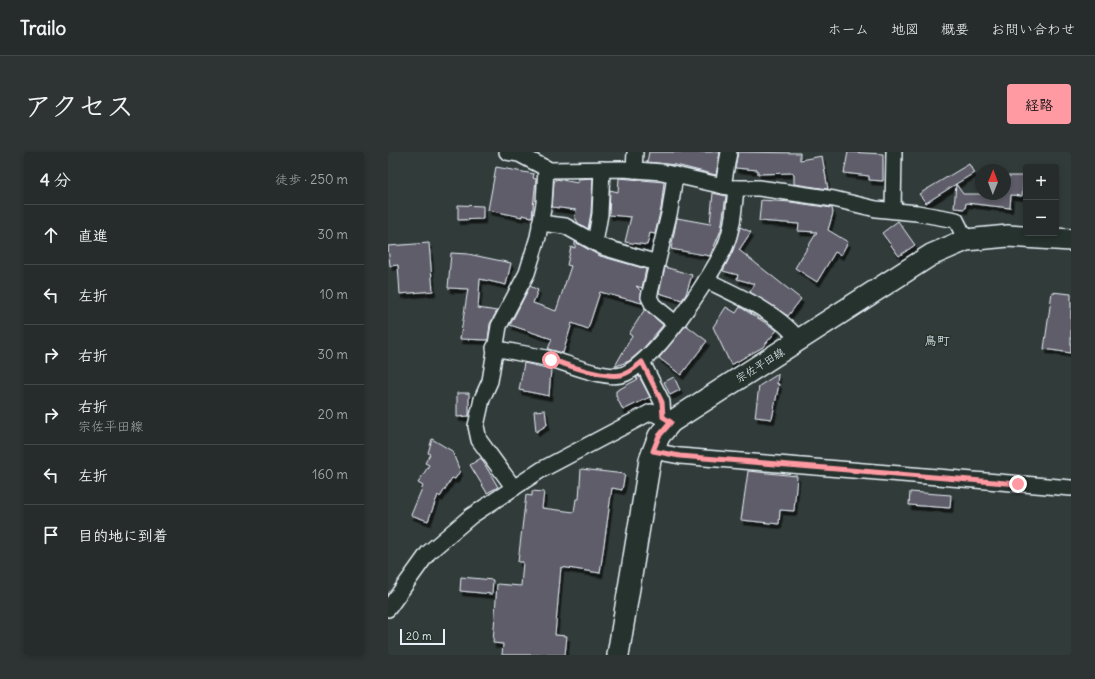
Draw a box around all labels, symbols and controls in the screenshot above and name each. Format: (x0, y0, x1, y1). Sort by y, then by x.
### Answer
text: Trailo (20, 16, 66, 40)
text: ホーム (828, 20, 869, 38)
text: 地図 (891, 20, 919, 38)
text: 概要 (941, 20, 969, 38)
text: お問い合わせ (991, 20, 1075, 38)
button: 経路 (1007, 84, 1071, 124)
text: アクセス (24, 88, 134, 124)
north arrow (975, 164, 1011, 200)
map controls (1023, 164, 1059, 236)
button: + (1023, 164, 1059, 200)
text: 4 分 (40, 169, 71, 191)
text: 徒歩 · 250 m (275, 171, 348, 188)
button: − (1023, 200, 1059, 236)
icon: ahead (40, 224, 62, 246)
text: 直進 (78, 226, 108, 245)
text: 30 m (318, 226, 348, 243)
icon: left (40, 284, 62, 306)
text: 左折 (78, 286, 108, 305)
text: 10 m (320, 286, 348, 303)
district label: 鳥町 (924, 332, 950, 349)
icon: right (40, 344, 62, 366)
street label: 宗佐平田線 (733, 344, 787, 386)
text: 右折 (78, 346, 108, 365)
text: 30 m (318, 346, 348, 363)
route start (542, 351, 560, 369)
text: 右折 (78, 397, 108, 416)
icon: right (40, 404, 62, 426)
text: 20 m (318, 406, 348, 423)
text: 宗佐平田線 (78, 418, 143, 435)
icon: left (40, 464, 62, 486)
text: 左折 (78, 466, 108, 485)
text: 160 m (312, 466, 348, 483)
route end (1009, 475, 1027, 493)
icon: arrive (40, 524, 62, 546)
text: 目的地に到着 (78, 526, 168, 545)
scale bar (400, 627, 445, 646)
text: 20 m (406, 629, 432, 643)

